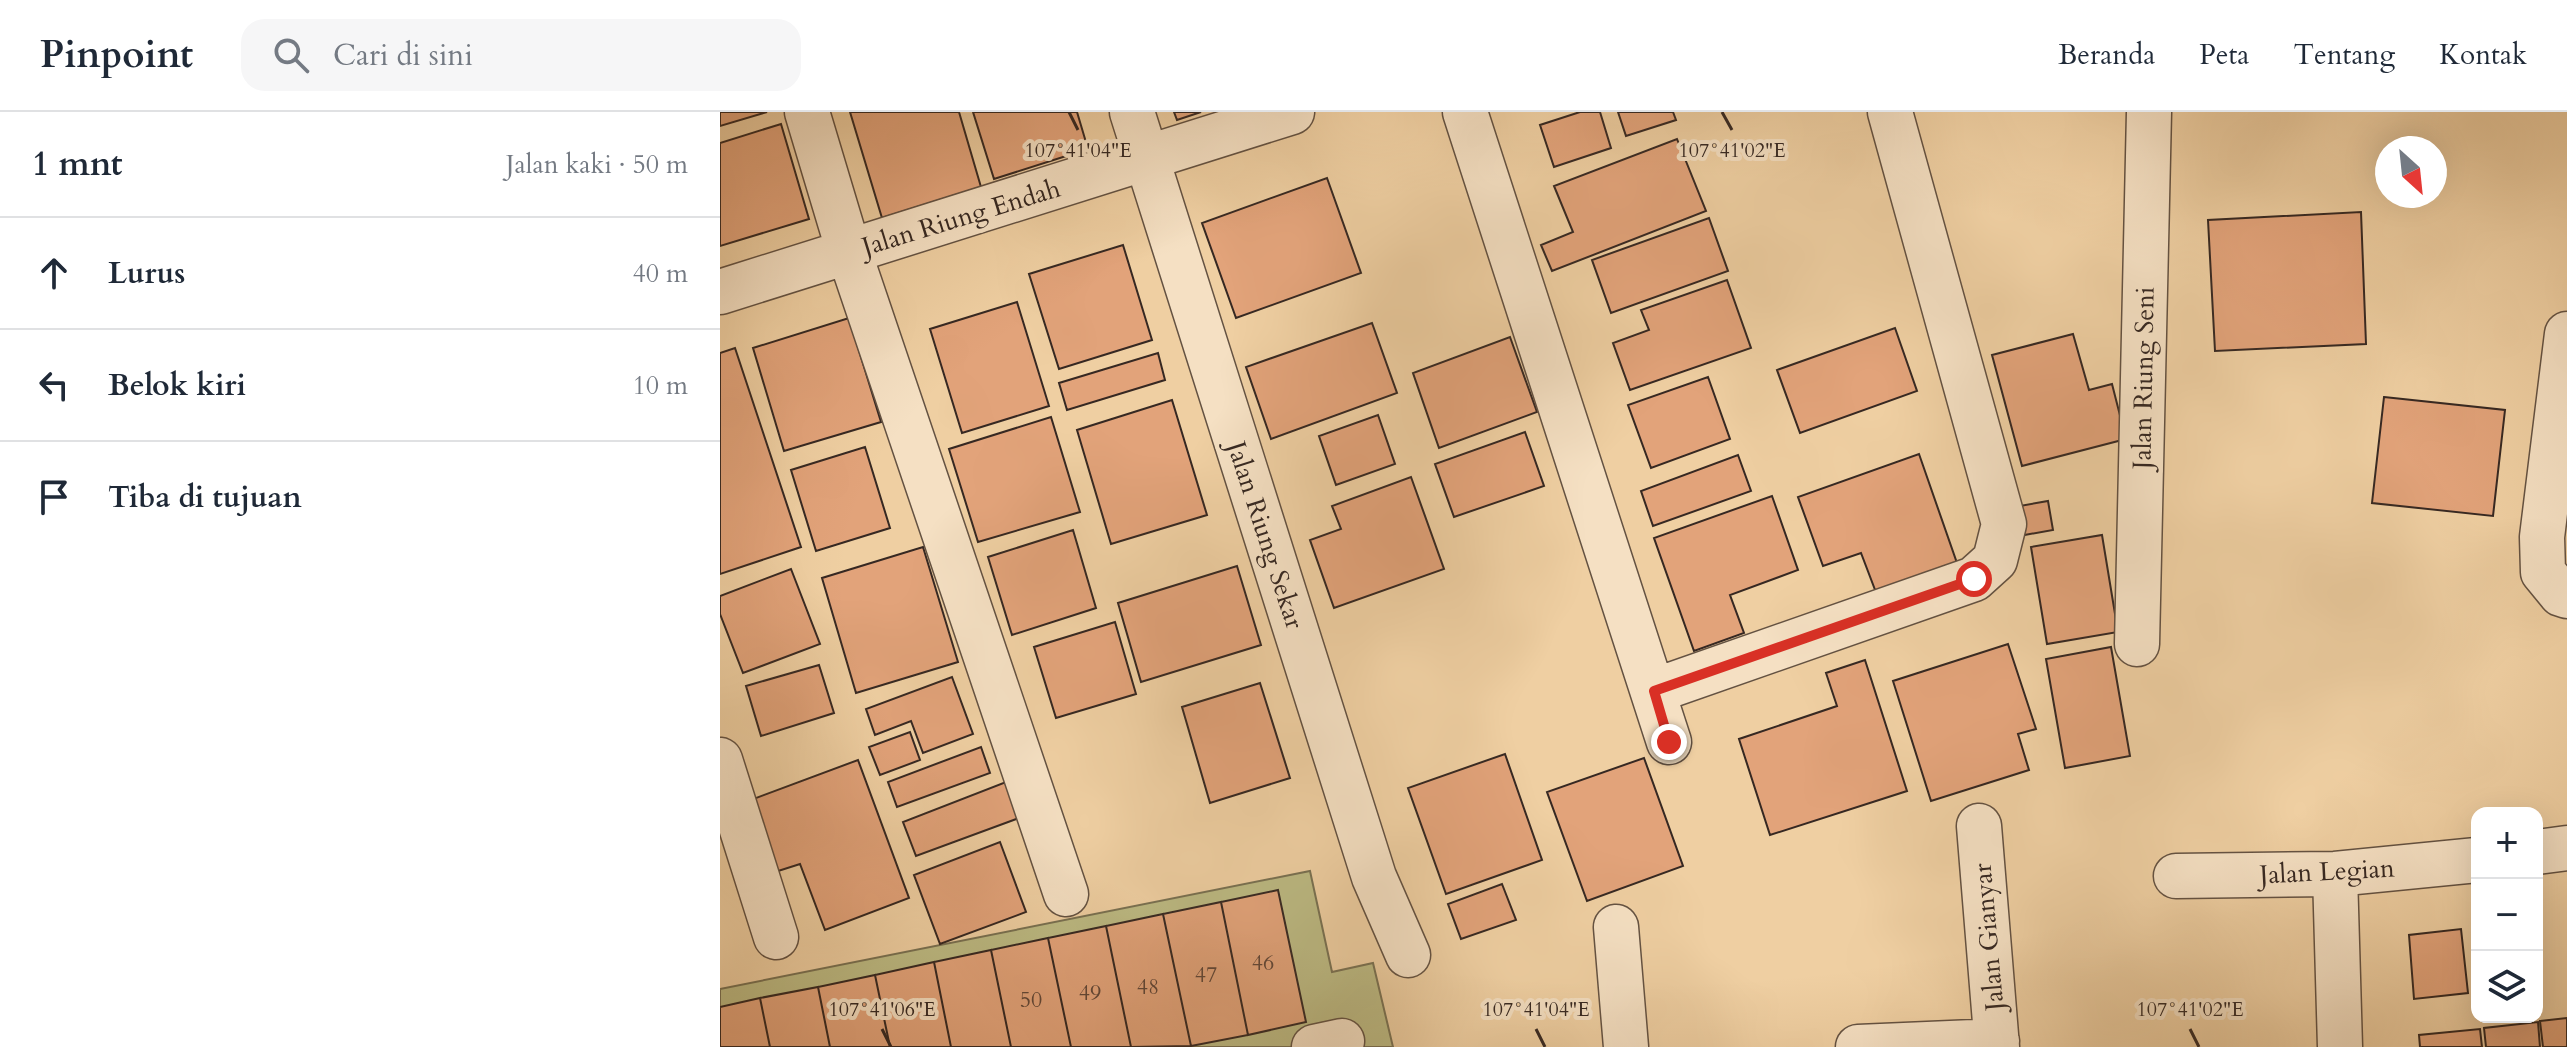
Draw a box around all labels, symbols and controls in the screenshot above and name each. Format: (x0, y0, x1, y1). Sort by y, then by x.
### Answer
search box (241, 19, 801, 91)
text: Pinpoint (40, 29, 193, 81)
icon: search (269, 33, 313, 77)
text: Cari di sini (333, 35, 473, 76)
text: Beranda (2058, 36, 2155, 74)
text: Peta (2199, 36, 2249, 74)
text: Tentang (2293, 36, 2395, 74)
text: Kontak (2439, 36, 2527, 74)
north arrow (2375, 136, 2447, 208)
text: 107°41'04"E (1025, 137, 1131, 164)
text: 107°41'02"E (1679, 137, 1785, 164)
text: 1 mnt (32, 141, 122, 187)
text: Jalan kaki · 50 m (506, 147, 688, 182)
street label: Jalan Riung Endah (854, 171, 1065, 265)
icon: ahead (32, 251, 76, 295)
text: Lurus (108, 253, 185, 294)
text: 40 m (632, 256, 688, 291)
street label: Jalan Riung Seni (2124, 286, 2163, 474)
icon: left (32, 363, 76, 407)
text: Belok kiri (108, 365, 246, 406)
text: 10 m (632, 368, 688, 403)
street label: Jalan Riung Sekar (1218, 433, 1312, 634)
icon: arrive (32, 475, 76, 519)
text: Tiba di tujuan (108, 477, 302, 518)
route start (1956, 561, 1992, 597)
route end (1651, 724, 1687, 760)
map controls (2471, 807, 2543, 1023)
button: + (2471, 807, 2543, 879)
street label: Jalan Legian (2255, 850, 2396, 893)
street label: Jalan Gianyar (1965, 861, 2013, 1016)
button: − (2471, 879, 2543, 951)
house number: 46 (1252, 948, 1274, 978)
button: layers (2471, 951, 2543, 1023)
house number: 47 (1195, 960, 1217, 990)
house number: 48 (1137, 972, 1159, 1002)
house number: 49 (1079, 978, 1101, 1008)
house number: 50 (1020, 985, 1042, 1015)
text: 107°41'06"E (829, 996, 935, 1023)
text: 107°41'04"E (1483, 996, 1589, 1023)
text: 107°41'02"E (2137, 996, 2243, 1023)

